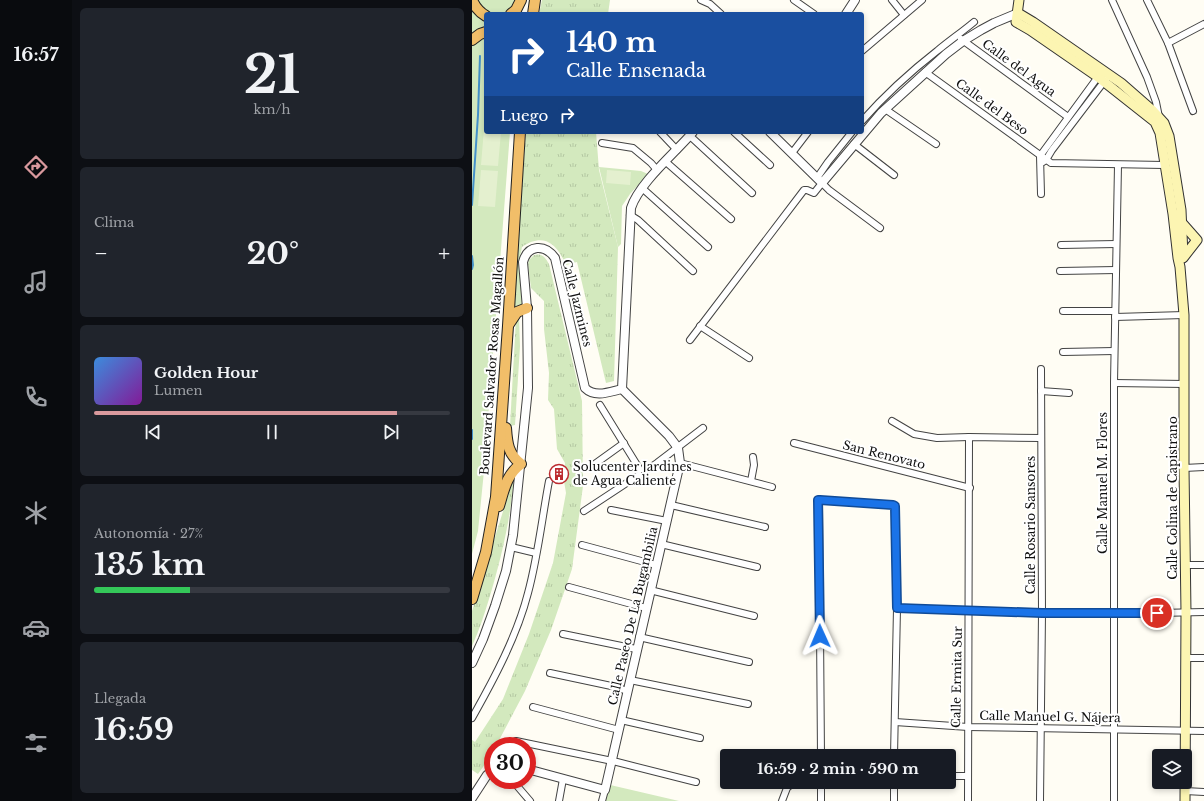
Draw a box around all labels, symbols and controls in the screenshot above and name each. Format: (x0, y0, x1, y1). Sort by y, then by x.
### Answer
text: 140 m (566, 25, 656, 60)
icon: right (500, 28, 552, 80)
street label: Calle del Agua (980, 36, 1059, 100)
text: 21 (244, 43, 300, 107)
text: 16:57 (13, 44, 59, 66)
text: Calle Ensenada (566, 60, 706, 82)
street label: Calle del Beso (953, 75, 1032, 138)
text: km/h (254, 101, 290, 118)
icon: right (556, 104, 578, 126)
text: Luego (500, 106, 548, 125)
icon: directions (22, 153, 50, 181)
text: Clima (94, 214, 134, 231)
text: 20° (247, 235, 299, 272)
text: − (94, 240, 108, 267)
text: + (438, 240, 450, 267)
street label: Boulevard Salvador Rosas Magallón (476, 256, 507, 476)
street label: Calle Jazmines (559, 258, 596, 348)
icon: music (22, 268, 50, 296)
text: Golden Hour (154, 363, 258, 382)
text: Lumen (154, 382, 203, 399)
icon: phone (22, 383, 50, 411)
street label: Calle Manuel M. Flores (1095, 412, 1110, 554)
street label: Calle Colina de Capistrano (1165, 416, 1180, 580)
icon: previous (142, 421, 164, 443)
icon: pause (261, 421, 283, 443)
icon: next (380, 421, 402, 443)
street label: San Renovato (841, 437, 927, 472)
street label: Calle Rosario Sansores (1023, 456, 1038, 594)
place label: Solucenter Jardines de Agua Caliente (573, 459, 692, 488)
building icon: Solucenter Jardines de Agua Caliente (548, 463, 570, 485)
icon: climate (22, 499, 50, 527)
text: Autonomía · 27% (94, 525, 203, 542)
street label: Calle Paseo De La Bugambilia (605, 525, 660, 707)
text: 135 km (94, 546, 205, 583)
pin (1140, 596, 1174, 630)
icon: arrive (1146, 602, 1168, 624)
icon: car (22, 614, 50, 642)
position arrow (799, 615, 841, 657)
street label: Calle Ermita Sur (948, 626, 965, 728)
text: Llegada (94, 690, 146, 707)
street label: Calle Manuel G. Nájera (979, 708, 1121, 725)
text: 16:59 (94, 711, 174, 748)
icon: filters (22, 729, 50, 757)
speed limit sign: 30 (484, 737, 536, 789)
map controls (1152, 749, 1192, 789)
button: layers (1152, 749, 1192, 789)
text: 16:59 · 2 min · 590 m (757, 759, 919, 778)

